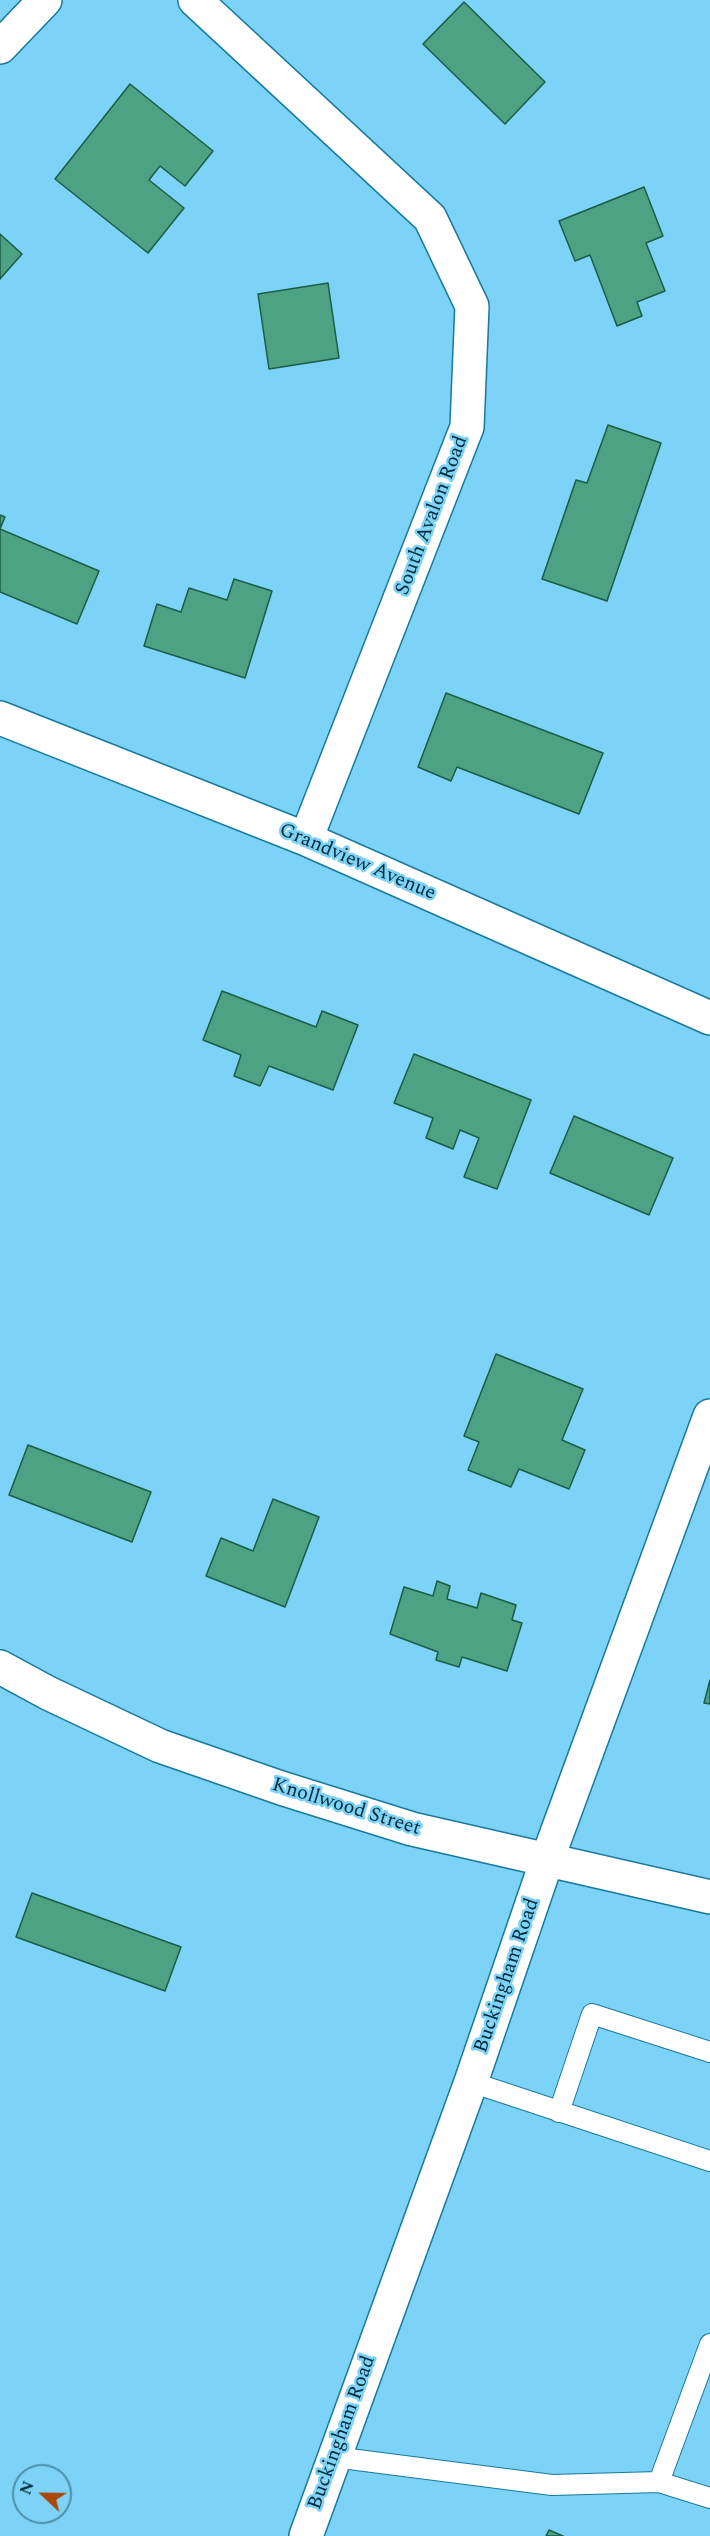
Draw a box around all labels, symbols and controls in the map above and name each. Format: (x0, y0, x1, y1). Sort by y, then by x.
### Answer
street label: South Avalon Road (392, 433, 474, 599)
street label: Grandview Avenue (275, 819, 439, 907)
street label: Knollwood Street (269, 1774, 423, 1842)
street label: Buckingham Road (470, 1896, 546, 2056)
street label: Buckingham Road (304, 2353, 382, 2513)
north arrow (12, 2464, 72, 2524)
text: N (14, 2477, 41, 2499)

